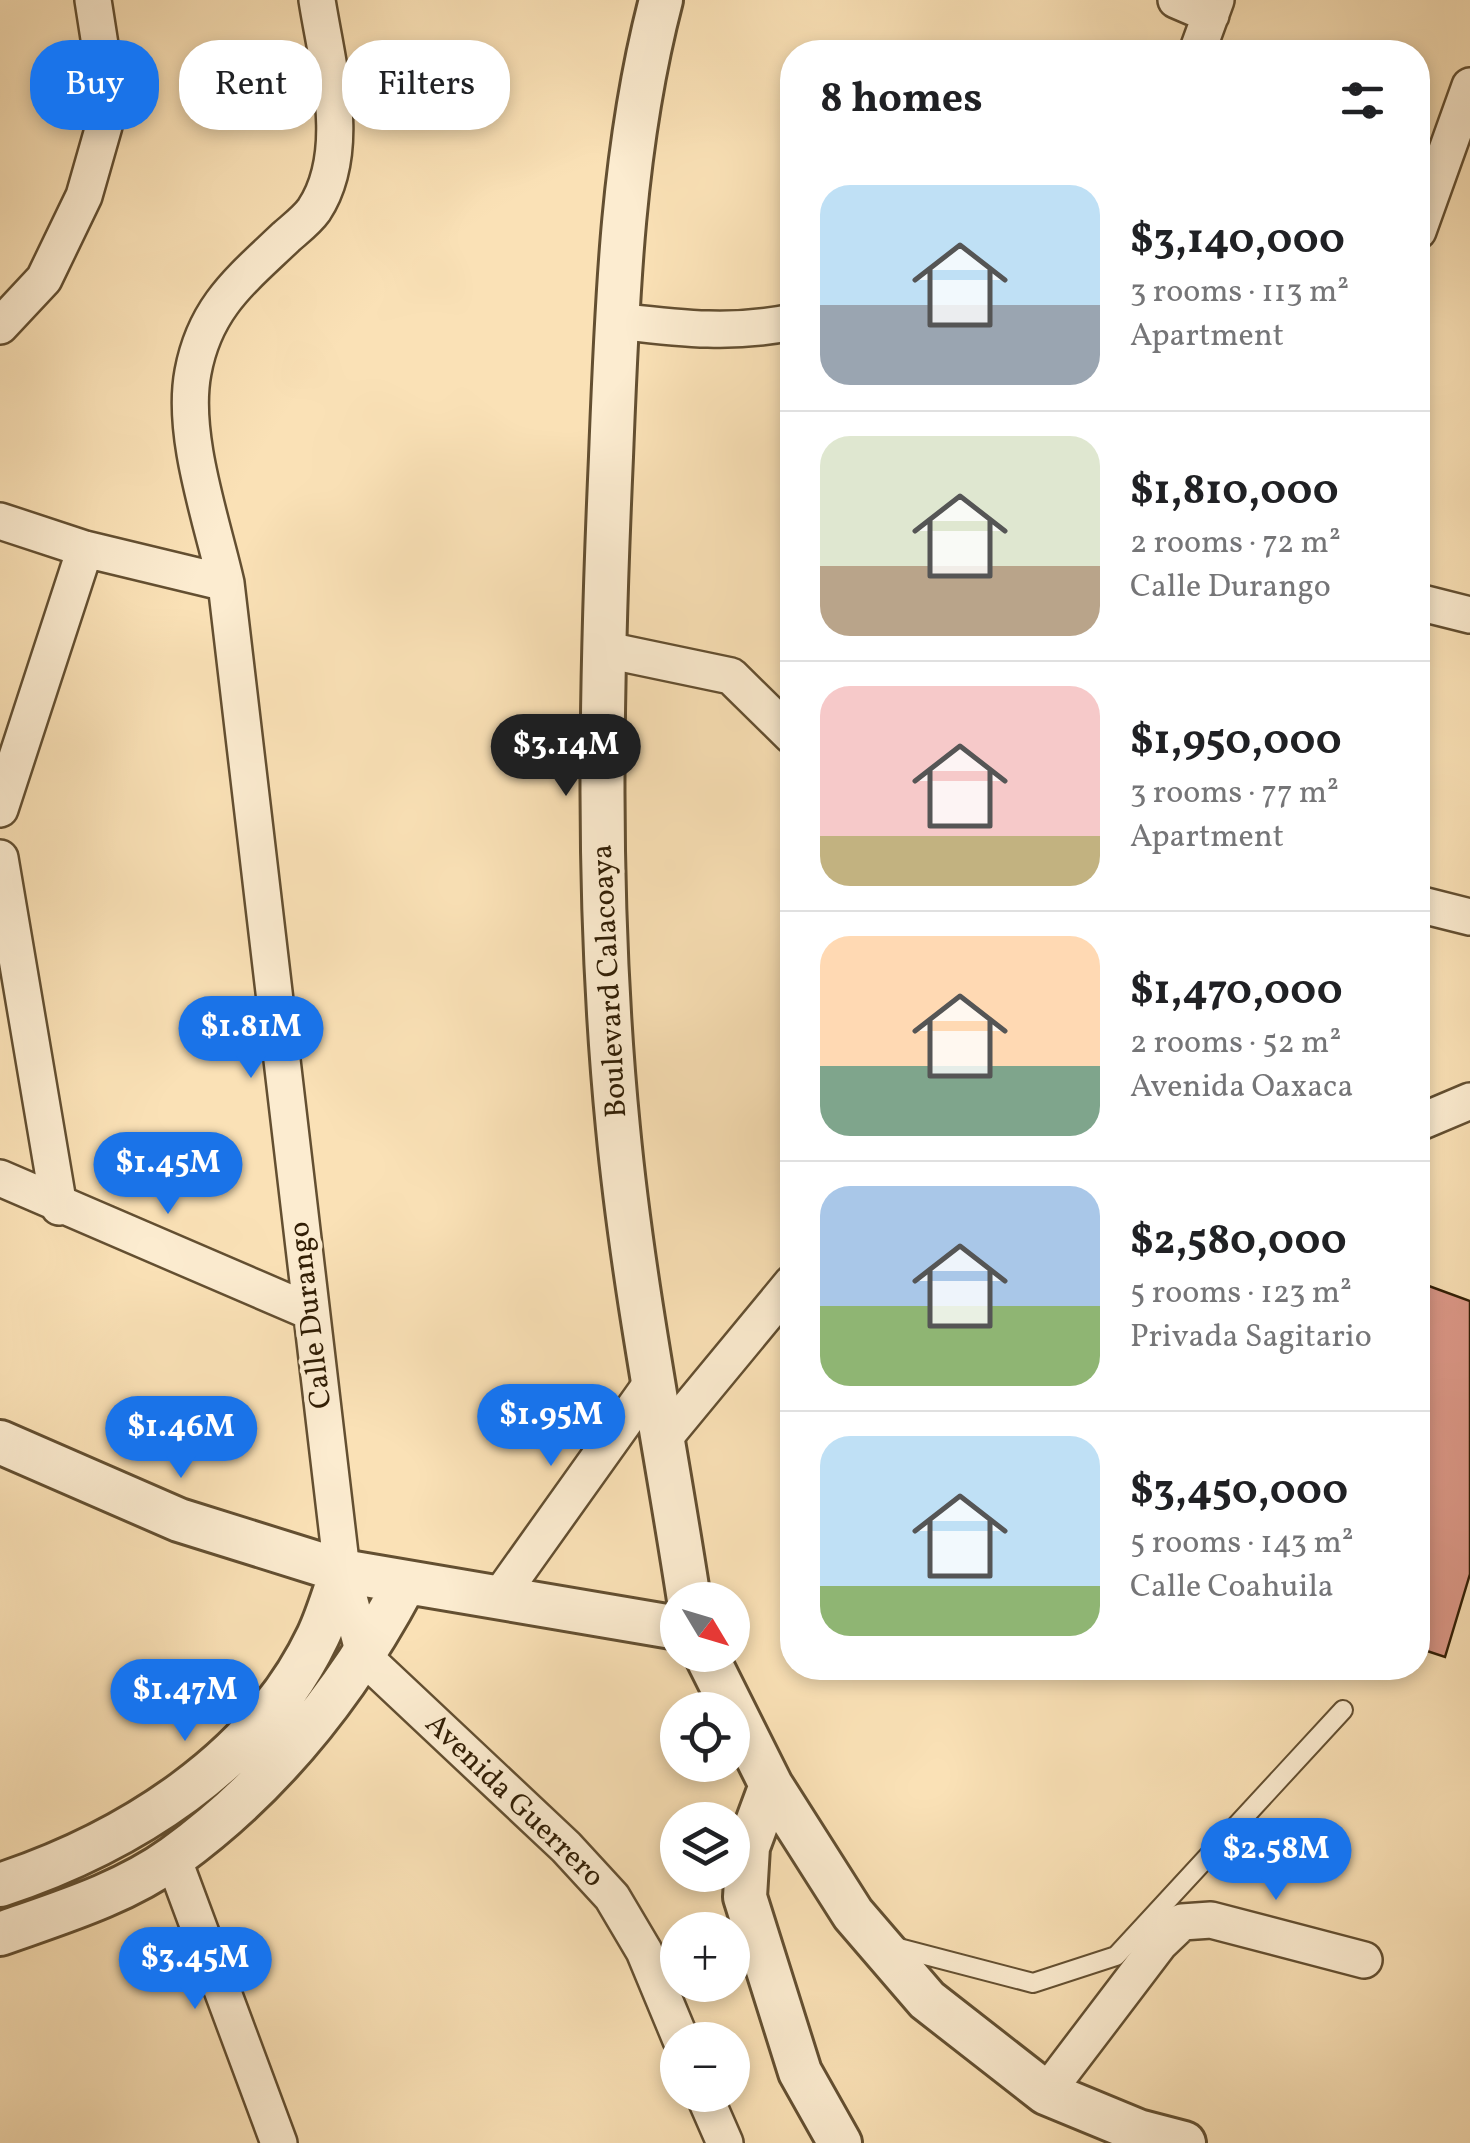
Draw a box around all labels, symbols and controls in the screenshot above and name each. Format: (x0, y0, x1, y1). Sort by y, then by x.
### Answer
chip: Buy (30, 40, 159, 130)
chip: Rent (179, 40, 322, 130)
chip: Filters (342, 40, 510, 130)
text: 8 homes (820, 71, 983, 130)
icon: filters (1335, 73, 1390, 128)
text: $3,140,000 (1130, 212, 1345, 271)
icon: home (900, 225, 1020, 345)
text: 3 rooms · 113 m² (1130, 271, 1349, 315)
text: Apartment (1130, 315, 1284, 359)
text: $1,810,000 (1130, 463, 1339, 522)
icon: home (900, 476, 1020, 596)
text: 2 rooms · 72 m² (1130, 522, 1341, 566)
text: Calle Durango (1130, 566, 1331, 610)
text: $1,950,000 (1130, 713, 1342, 772)
pin: $3.14M (485, 714, 647, 799)
text: $3.14M (513, 724, 619, 768)
icon: home (900, 726, 1020, 846)
text: 3 rooms · 77 m² (1130, 772, 1339, 816)
text: Apartment (1130, 816, 1284, 860)
street label: Boulevard Calacoaya (582, 843, 638, 1119)
text: $1,470,000 (1130, 963, 1343, 1022)
icon: home (900, 976, 1020, 1096)
pin: $1.81M (170, 996, 332, 1081)
text: $1.81M (200, 1006, 302, 1050)
text: 2 rooms · 52 m² (1130, 1022, 1341, 1066)
text: Avenida Oaxaca (1130, 1066, 1353, 1110)
pin: $1.45M (87, 1132, 249, 1217)
text: $1.45M (115, 1142, 221, 1186)
text: $2,580,000 (1130, 1213, 1347, 1272)
street label: Calle Durango (279, 1219, 343, 1411)
icon: home (900, 1226, 1020, 1346)
text: 5 rooms · 123 m² (1130, 1272, 1352, 1316)
text: Privada Sagitario (1130, 1316, 1372, 1360)
pin: $1.95M (470, 1384, 632, 1469)
text: $1.95M (499, 1394, 603, 1438)
pin: $1.46M (100, 1396, 262, 1481)
text: $1.46M (127, 1406, 235, 1450)
text: $3,450,000 (1130, 1463, 1348, 1522)
icon: home (900, 1476, 1020, 1596)
text: 5 rooms · 143 m² (1130, 1522, 1354, 1566)
text: Calle Coahuila (1130, 1566, 1334, 1610)
north arrow (660, 1582, 750, 1672)
map controls (660, 1582, 750, 2112)
pin: $1.47M (104, 1659, 266, 1744)
text: $1.47M (132, 1669, 238, 1713)
button: locate (660, 1692, 750, 1782)
street label: Avenida Guerrero (415, 1704, 613, 1898)
button: layers (660, 1802, 750, 1892)
pin: $2.58M (1195, 1818, 1357, 1903)
text: $2.58M (1222, 1828, 1330, 1872)
button: + (660, 1912, 750, 2002)
pin: $3.45M (114, 1927, 276, 2012)
text: $3.45M (141, 1937, 249, 1981)
button: − (660, 2022, 750, 2112)

